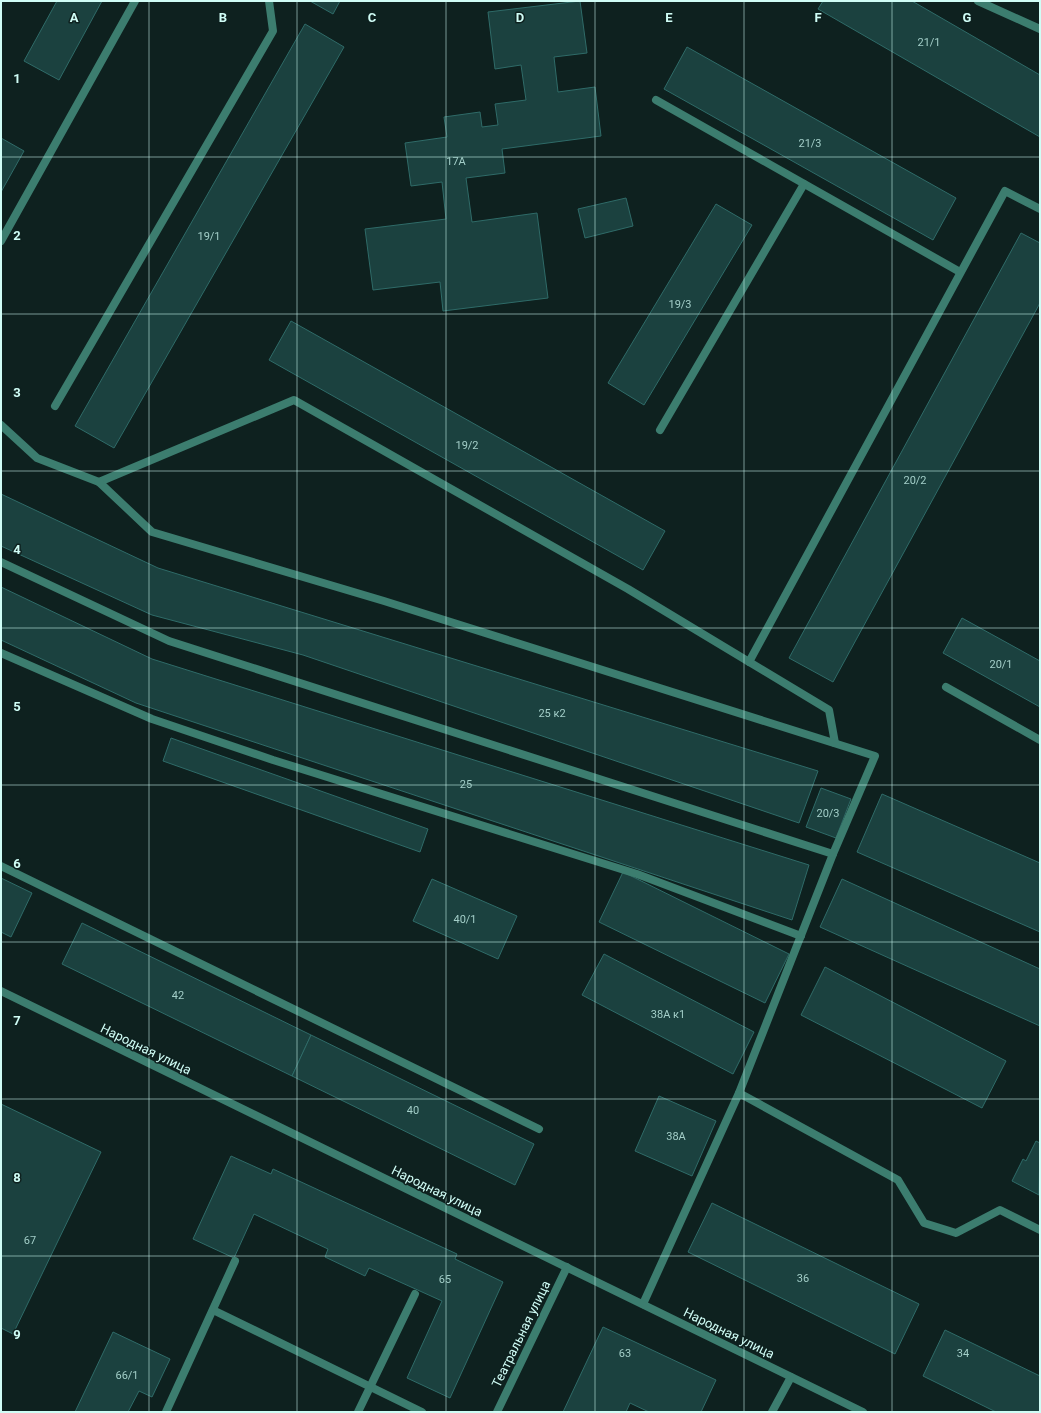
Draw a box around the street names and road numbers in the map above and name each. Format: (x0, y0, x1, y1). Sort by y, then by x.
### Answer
street label: Народная улица (98, 1021, 194, 1077)
street label: Народная улица (389, 1163, 485, 1219)
street label: Театральная улица (489, 1278, 553, 1390)
street label: Народная улица (681, 1305, 777, 1361)

